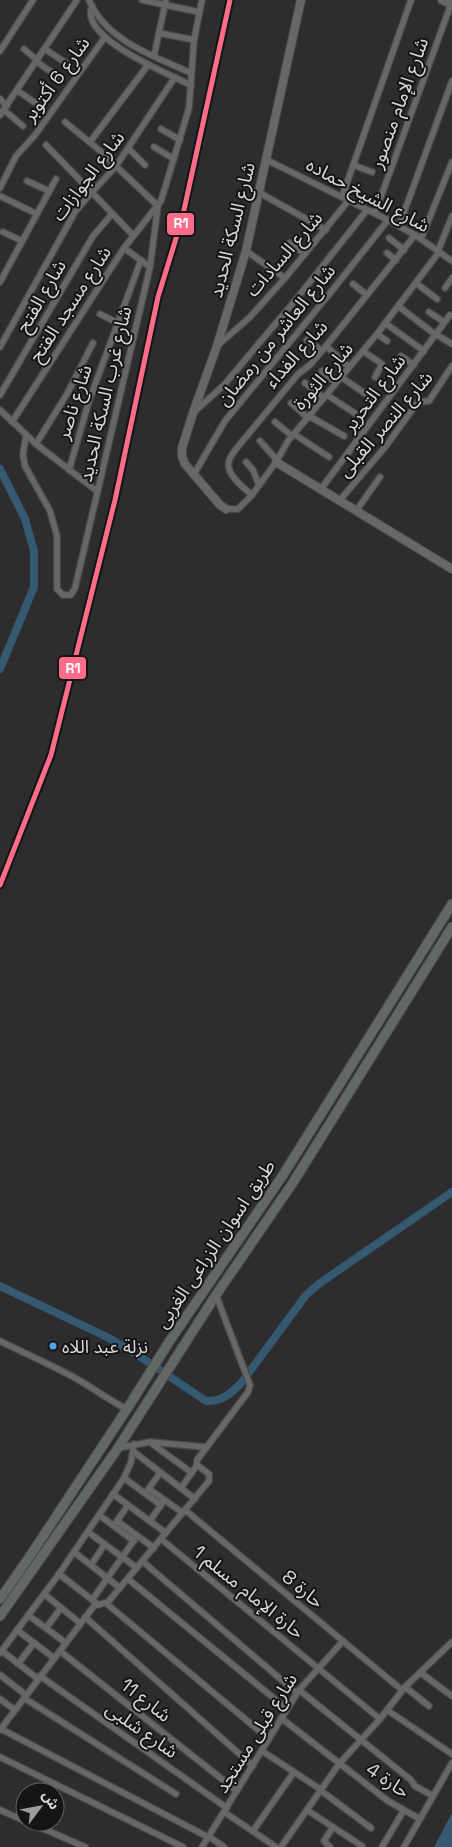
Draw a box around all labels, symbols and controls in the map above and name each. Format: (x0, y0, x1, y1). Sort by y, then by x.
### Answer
street label: شارع 6 أكتوبر (16, 31, 96, 128)
street label: شارع الإمام منصور (363, 34, 436, 174)
street label: شارع الجوازات (46, 126, 131, 227)
street label: شارع الشيخ حماده (301, 152, 434, 240)
street label: شارع السكة الحديد (203, 160, 262, 301)
street label: شارع السادات (240, 206, 329, 303)
line badge: R1 (166, 212, 195, 236)
text: R1 (173, 214, 189, 232)
street label: شارع مسجد الفتح (23, 241, 118, 368)
street label: شارع الفتح (10, 255, 74, 338)
street label: شارع العاشر من رمضان (211, 259, 342, 412)
street label: شارع غرب السكة الحديد (73, 304, 138, 485)
street label: شارع الفداء (259, 315, 334, 394)
street label: شارع الثورة (287, 337, 359, 416)
street label: شارع التحرير (336, 349, 412, 438)
street label: شارع ناصر (50, 361, 99, 444)
street label: شارع النصر القبلى (332, 365, 439, 483)
line badge: R1 (58, 656, 87, 680)
text: R1 (65, 659, 81, 677)
street label: طريق اسوان الزراعى الغربى (149, 1155, 281, 1333)
place label: نزلة عبد اللاه (62, 1335, 148, 1358)
marker: نزلة عبد اللاه (48, 1341, 58, 1351)
street label: حارة الإمام مسلم 1 (187, 1539, 310, 1646)
street label: حارة 8 (277, 1564, 329, 1614)
street label: شارع قبلى مستجد (209, 1668, 304, 1798)
street label: شارع 11 (115, 1672, 176, 1728)
street label: شارع شلبى (100, 1696, 183, 1765)
street label: حارة 4 (361, 1756, 415, 1804)
north arrow (15, 1782, 65, 1832)
text: ش (38, 1787, 64, 1813)

